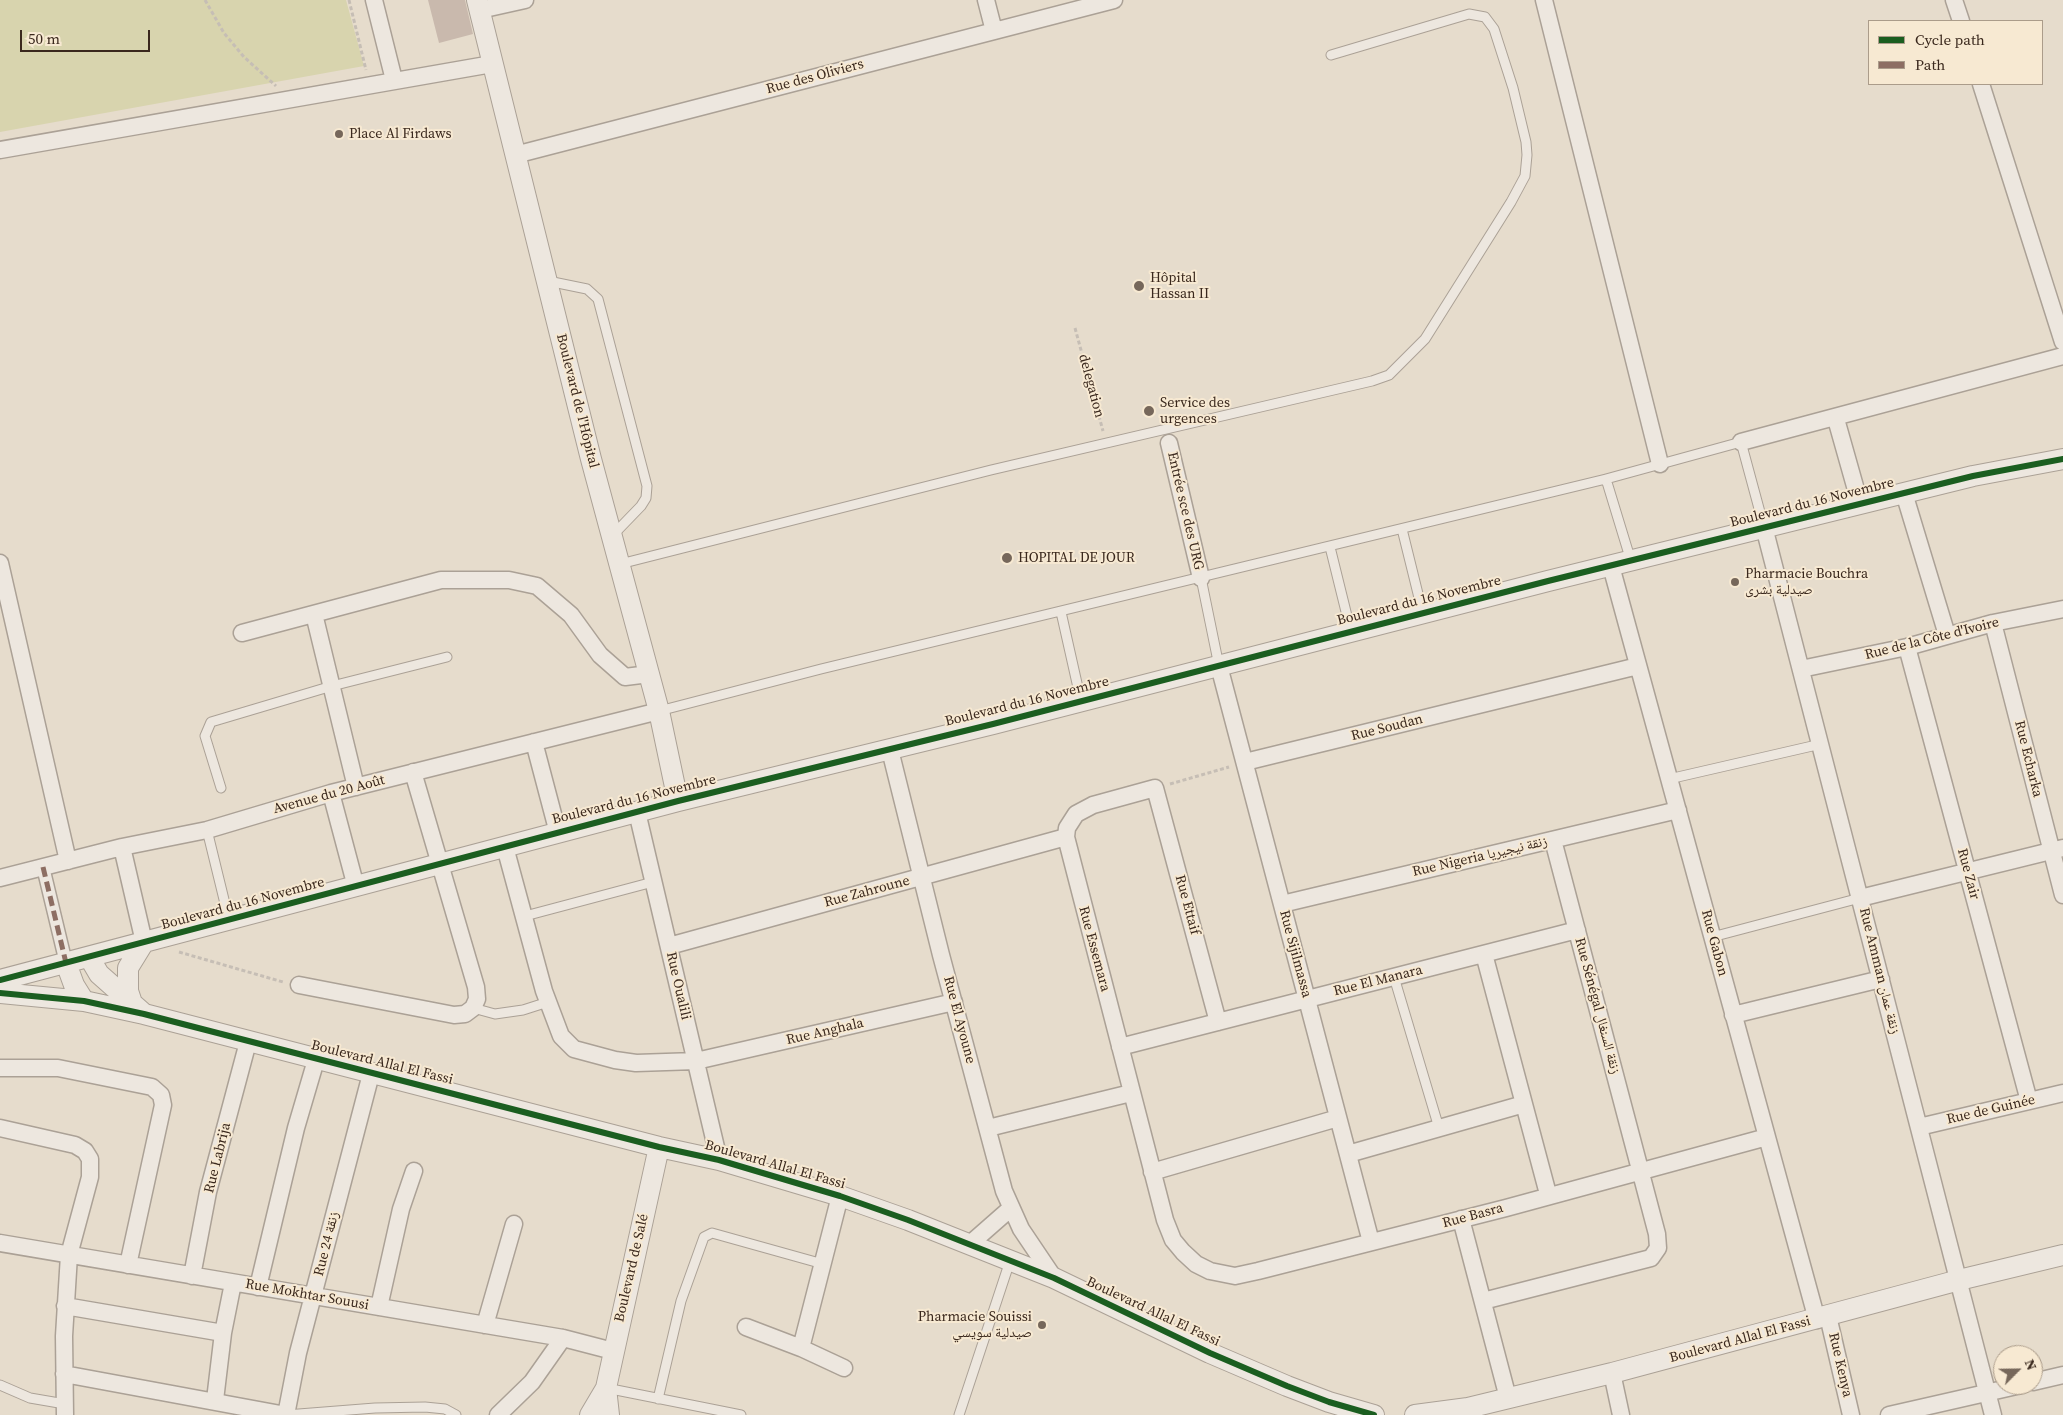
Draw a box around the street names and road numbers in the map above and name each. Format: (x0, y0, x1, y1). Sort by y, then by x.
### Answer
street label: Rue des Oliviers (764, 56, 866, 98)
street label: Boulevard de l'Hôpital (552, 332, 602, 470)
street label: delegation (1074, 352, 1108, 420)
street label: Entrée sce des URG (1163, 450, 1207, 572)
street label: Boulevard du 16 Novembre (1728, 474, 1896, 532)
street label: Boulevard du 16 Novembre (1335, 572, 1503, 630)
street label: Rue de la Côte d'Ivoire (1863, 614, 2001, 664)
street label: Boulevard du 16 Novembre (943, 673, 1111, 731)
street label: Rue Soudan (1349, 711, 1425, 745)
street label: Rue Echarka (2010, 719, 2046, 799)
street label: Boulevard du 16 Novembre (550, 771, 718, 829)
street label: Avenue du 20 Août (271, 772, 387, 818)
street label: Rue Nigeria زنقة نيجيريا (1411, 833, 1549, 881)
street label: Rue Zair (1953, 847, 1983, 901)
street label: Rue Zahroune (822, 873, 912, 911)
street label: Rue Ettaif (1171, 873, 1203, 937)
street label: Boulevard du 16 Novembre (159, 874, 327, 934)
street label: Rue Essemara (1075, 904, 1113, 994)
street label: Rue Amman زنقة عمان (1855, 906, 1903, 1036)
street label: Rue Sijilmassa (1275, 908, 1315, 1000)
street label: Rue Gabon (1697, 908, 1731, 978)
street label: Rue Sénégal زنقة السنغال (1571, 936, 1623, 1076)
street label: Rue Oualili (662, 950, 694, 1022)
street label: Rue El Manara (1332, 962, 1424, 1000)
street label: Rue El Ayoune (939, 974, 979, 1066)
street label: Rue Anghala (785, 1015, 865, 1049)
street label: Boulevard Allal El Fassi (309, 1037, 455, 1089)
street label: Rue de Guinée (1945, 1092, 2037, 1128)
street label: Rue Labrija (201, 1121, 235, 1195)
street label: Boulevard Allal El Fassi (703, 1137, 847, 1193)
street label: Rue Basra (1441, 1200, 1505, 1232)
street label: Rue 24 زنقة (311, 1210, 343, 1278)
street label: Boulevard de Salé (611, 1212, 653, 1324)
street label: Boulevard Allal El Fassi (1084, 1274, 1222, 1350)
street label: Rue Mokhtar Souusi (244, 1276, 370, 1314)
street label: Boulevard Allal El Fassi (1668, 1313, 1812, 1367)
street label: Rue Kenya (1824, 1331, 1856, 1399)

